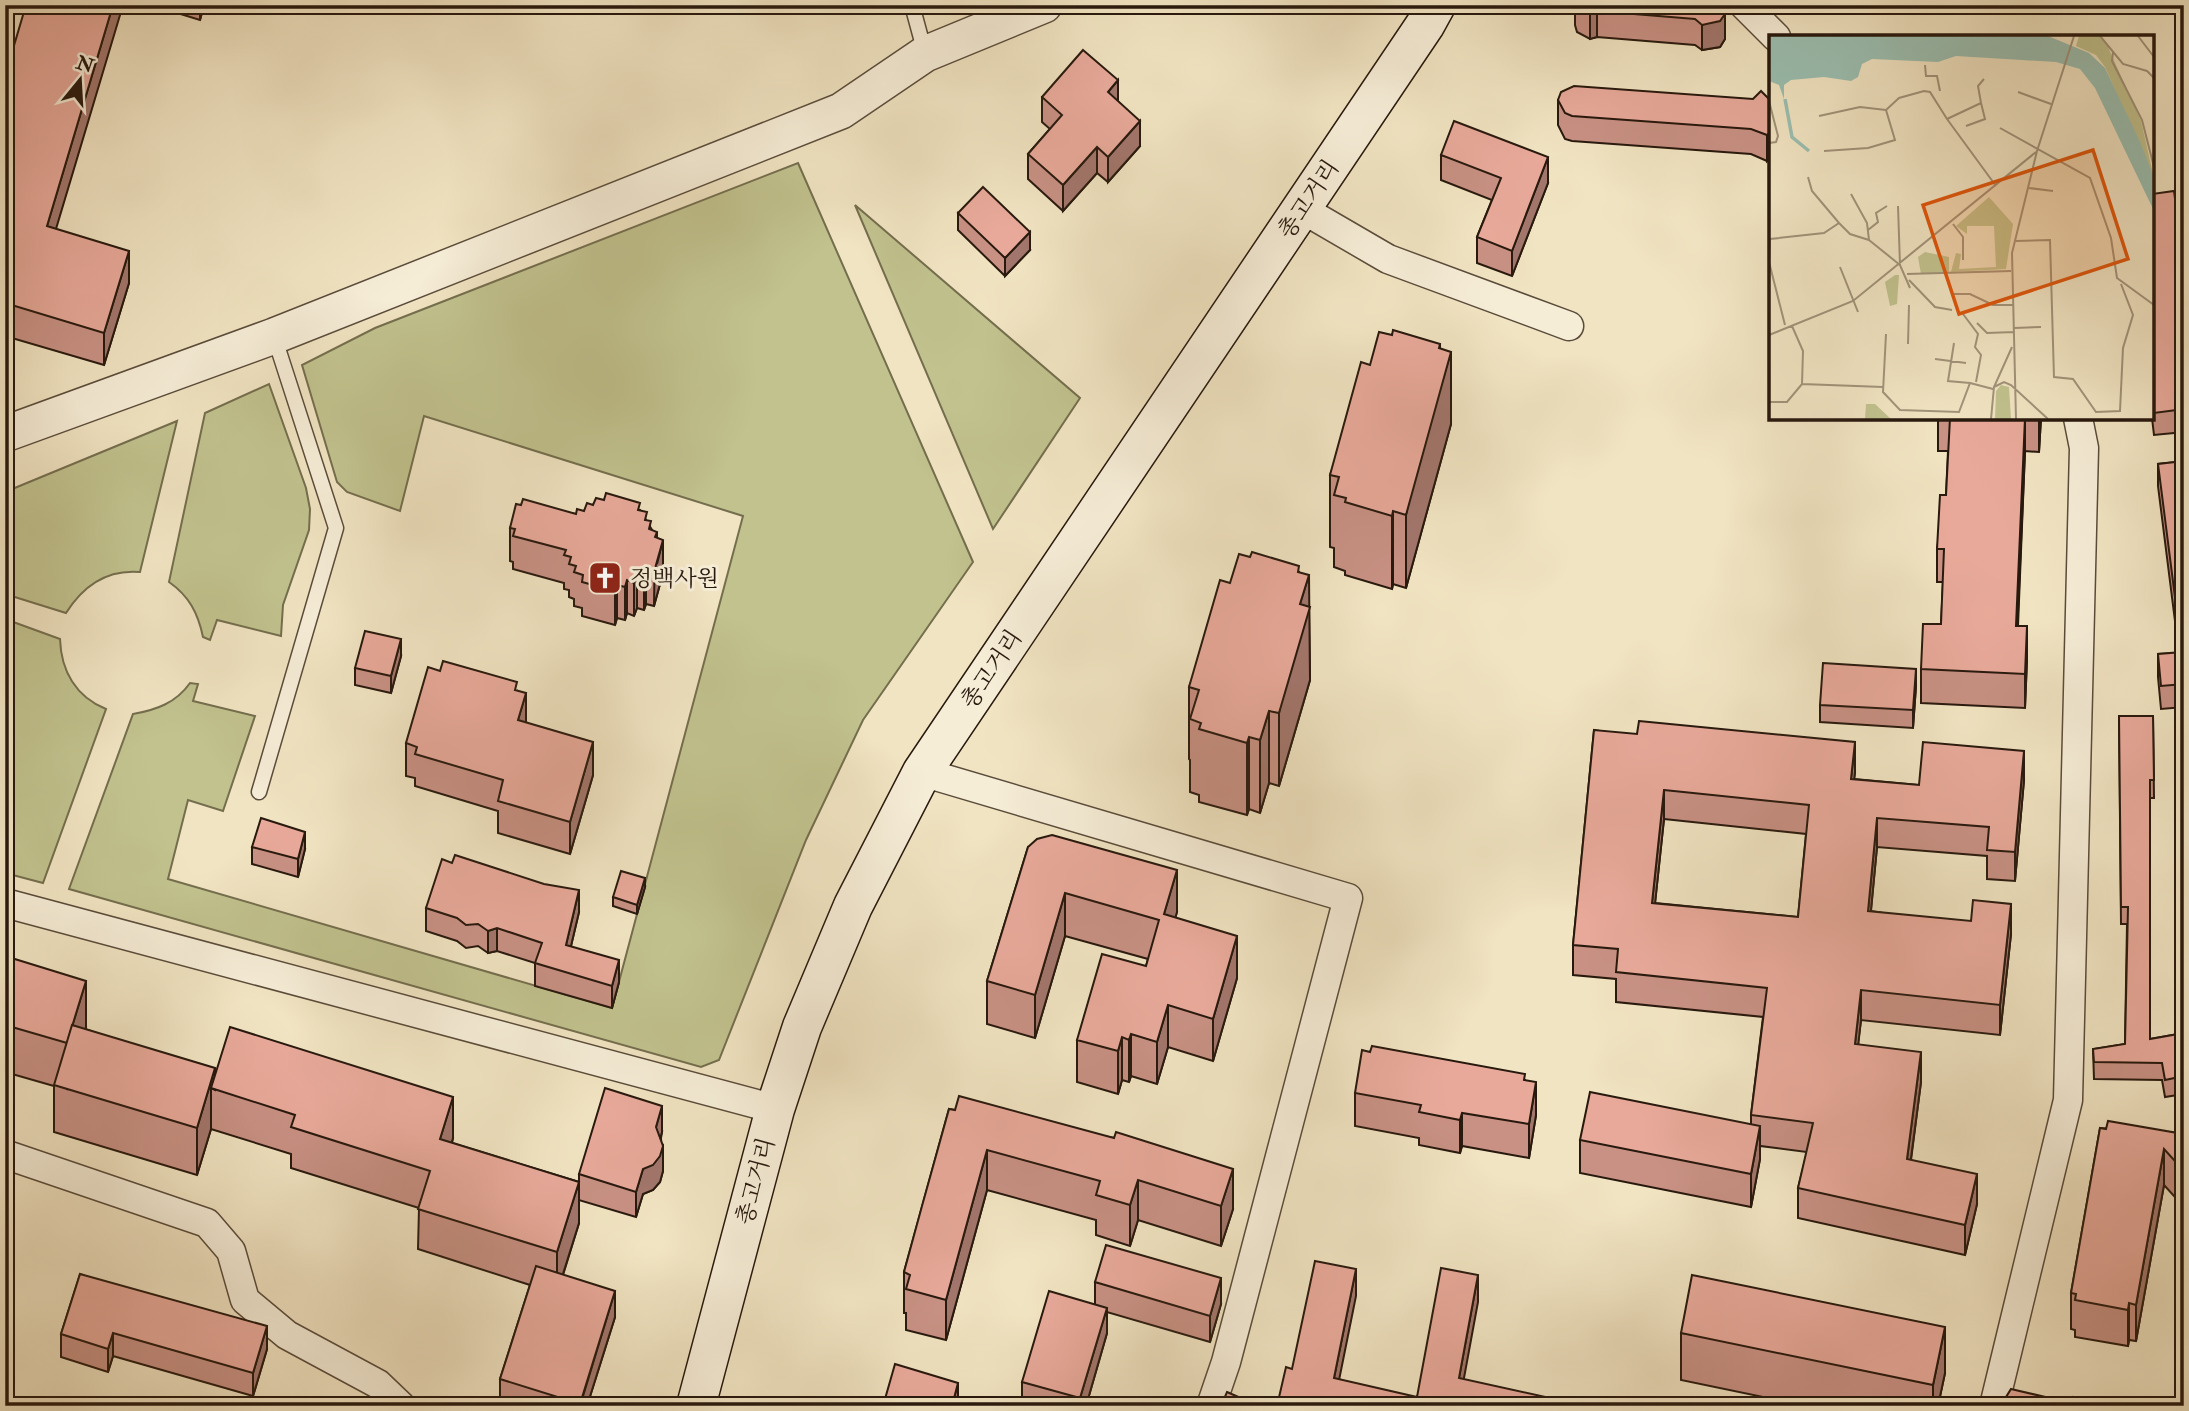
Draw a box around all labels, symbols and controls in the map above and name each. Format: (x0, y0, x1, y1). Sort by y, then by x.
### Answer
inset map (1769, 35, 2154, 420)
north arrow (46, 46, 116, 116)
text: N (72, 50, 98, 79)
street label: 총고거리 (1272, 154, 1345, 244)
church icon: 정백사원 (586, 559, 624, 597)
place label: 정백사원 (630, 564, 719, 593)
street label: 총고거리 (955, 624, 1028, 714)
street label: 총고거리 (730, 1134, 781, 1228)

